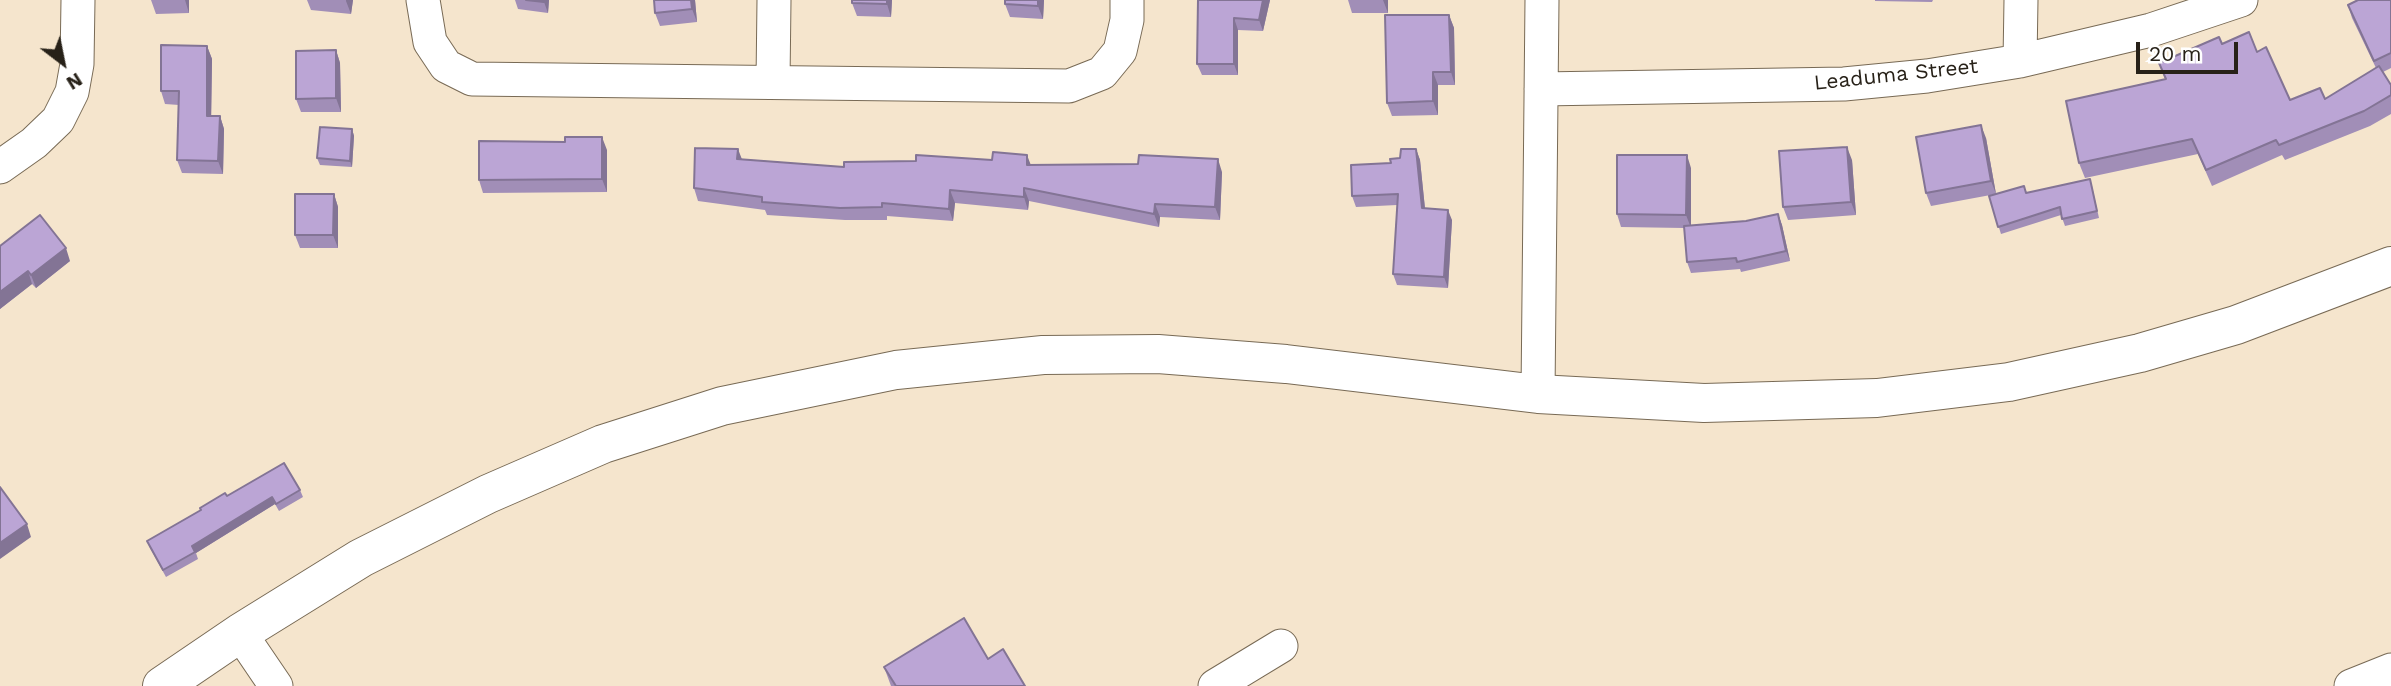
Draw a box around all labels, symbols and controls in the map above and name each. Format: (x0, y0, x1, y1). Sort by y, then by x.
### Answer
north arrow (28, 28, 98, 98)
scale bar (2139, 28, 2240, 72)
text: 20 m (2149, 41, 2201, 66)
street label: Leaduma Street (1813, 54, 1979, 96)
text: N (62, 68, 86, 95)

